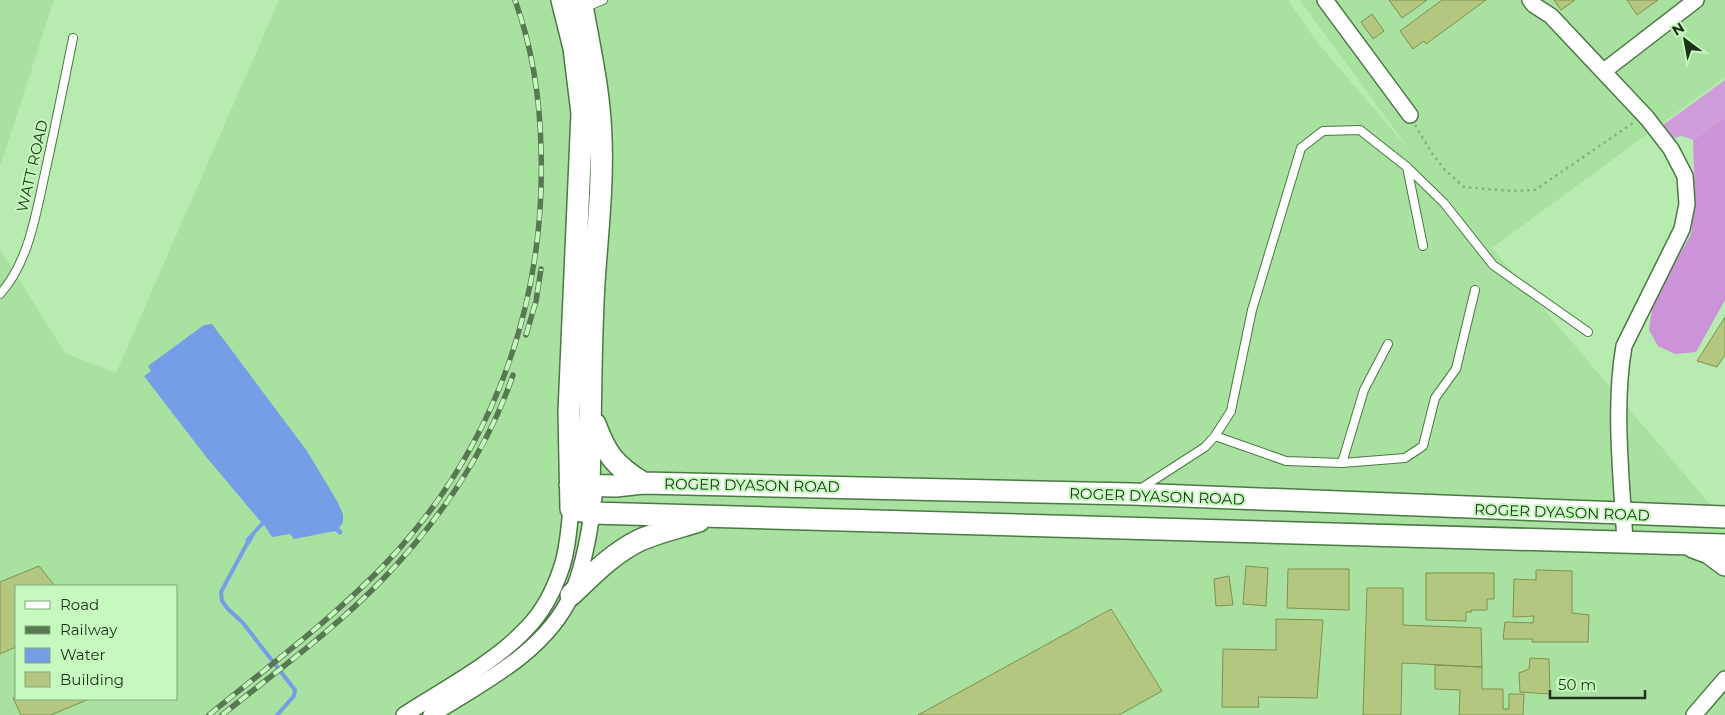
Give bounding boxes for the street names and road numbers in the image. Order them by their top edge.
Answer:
street label: WATT ROAD [12,118,52,214]
street label: ROGER DYASON ROAD [664,474,840,496]
street label: ROGER DYASON ROAD [1069,483,1245,509]
street label: ROGER DYASON ROAD [1474,499,1650,525]

